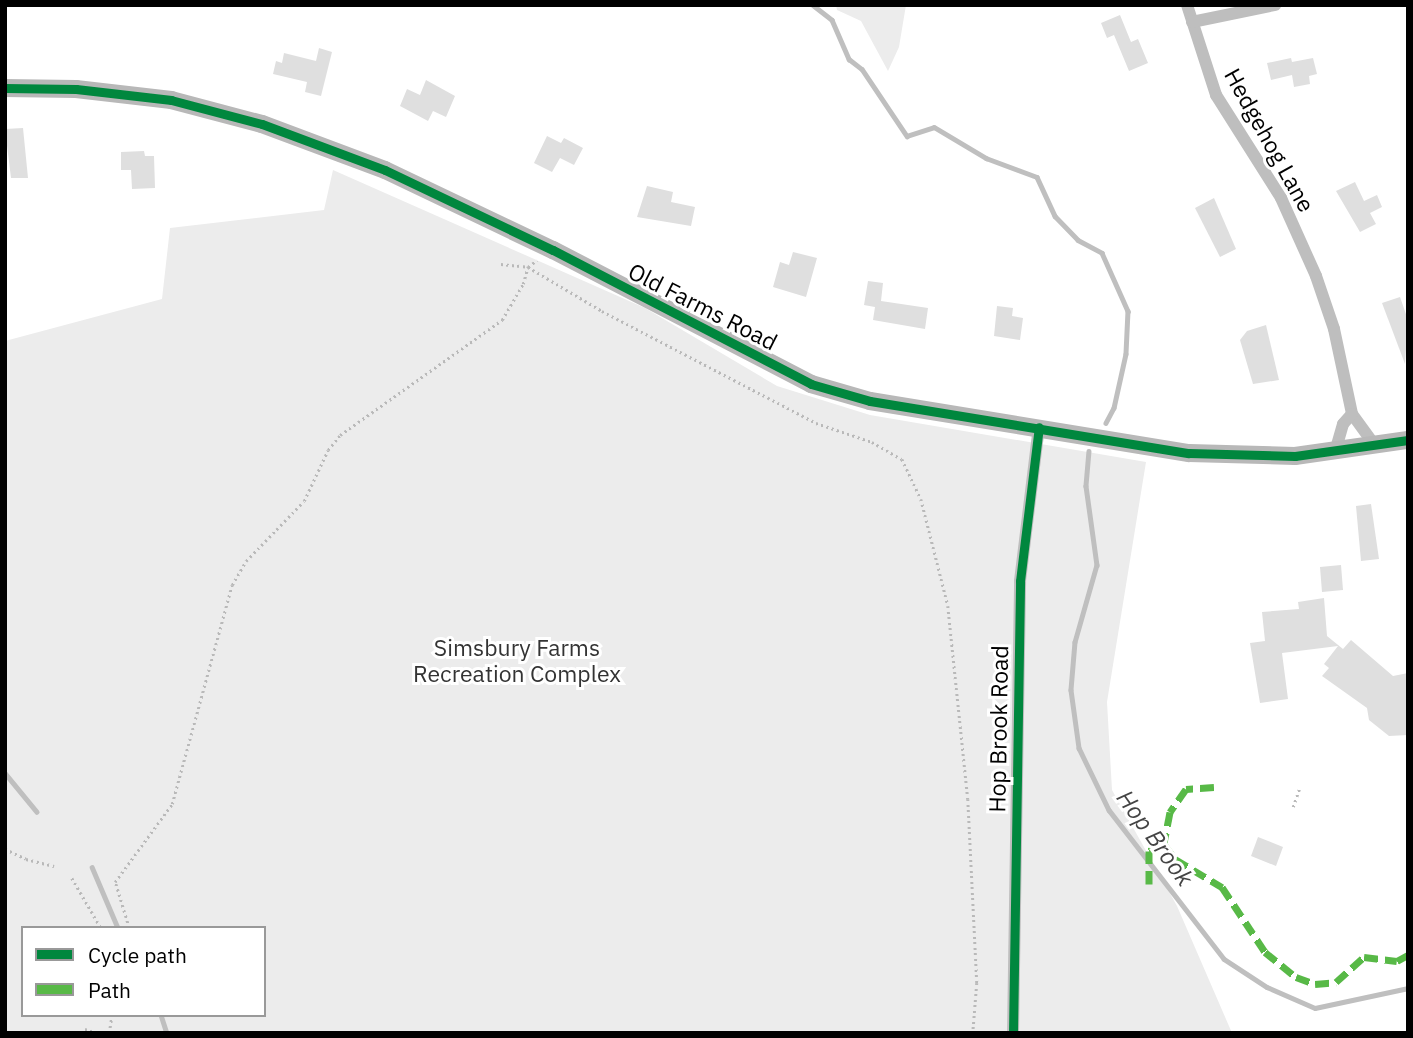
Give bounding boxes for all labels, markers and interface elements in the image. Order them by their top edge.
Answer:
street label: Hedgehog Lane [1219,63,1321,217]
street label: Old Farms Road [624,257,782,355]
park label: Simsbury Farms Recreation Complex [413,633,621,687]
street label: Hop Brook Road [983,645,1013,813]
water label: Hop Brook [1111,784,1199,892]
legend [21,926,266,1017]
text: Cycle path [88,941,187,969]
text: Path [88,976,131,1004]

